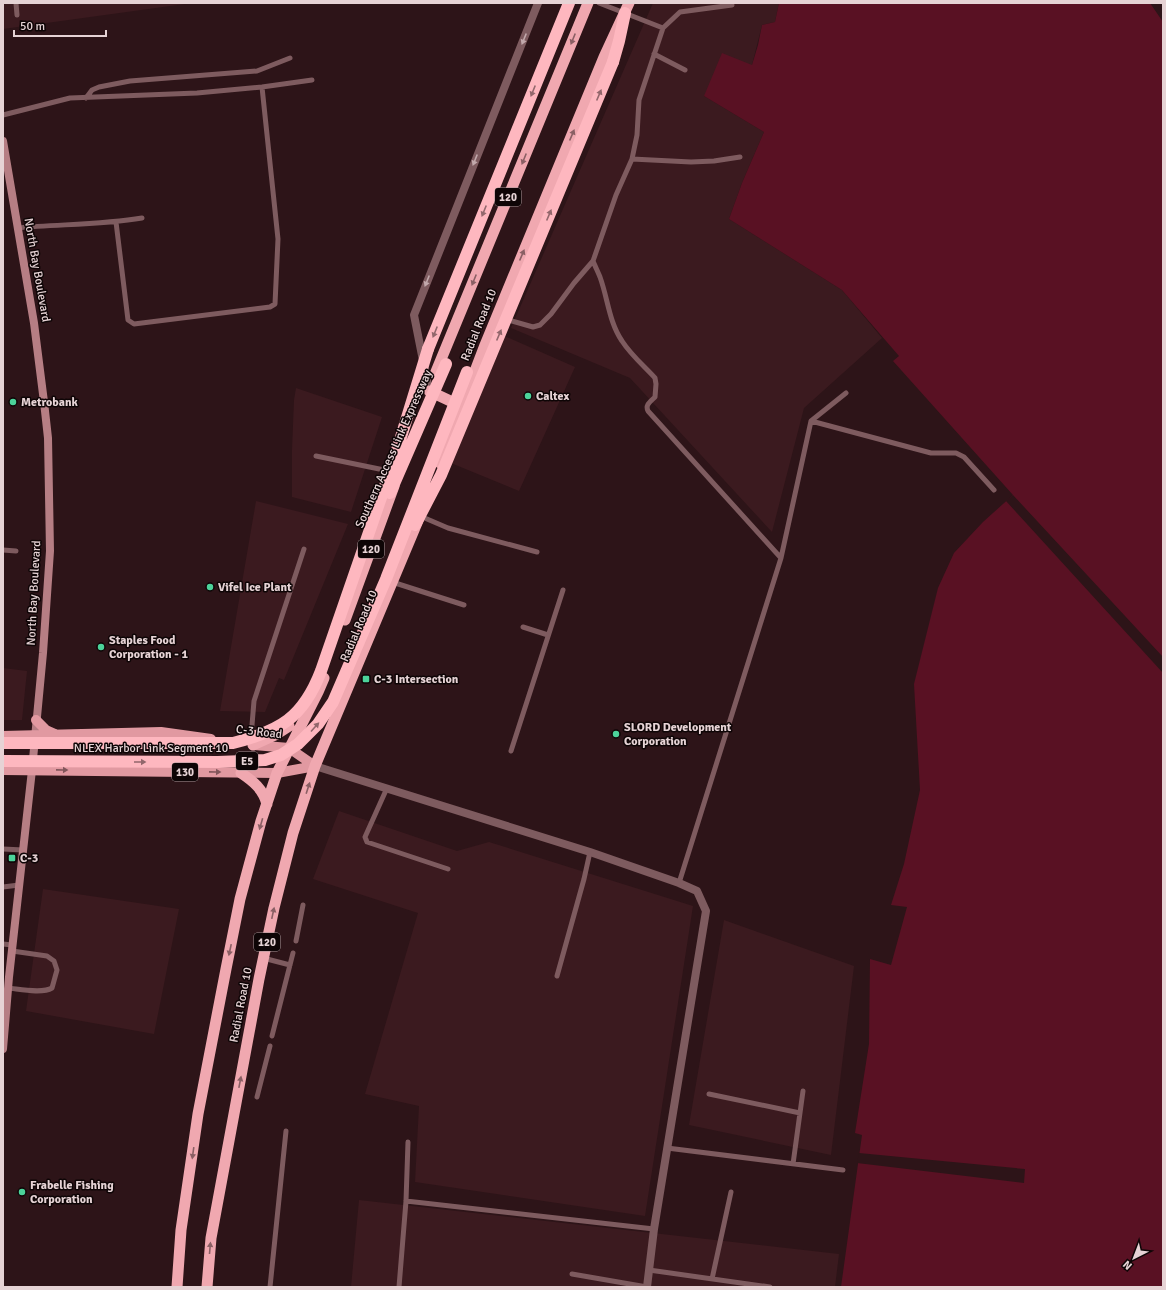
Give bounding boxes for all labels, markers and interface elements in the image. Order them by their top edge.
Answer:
scale bar [14,12,106,38]
text: 50 m [20,19,45,34]
one-way arrow [520,34,526,46]
one-way arrow [570,34,576,45]
one-way arrow [529,85,535,97]
one-way arrow [596,90,602,101]
one-way arrow [569,129,575,140]
one-way arrow [472,154,478,166]
one-way arrow [520,154,526,166]
road number: 120 [495,188,521,206]
one-way arrow [480,206,486,218]
one-way arrow [546,209,552,221]
street label: North Bay Boulevard [20,217,54,323]
one-way arrow [520,248,526,260]
one-way arrow [471,274,477,286]
one-way arrow [424,275,430,287]
street label: Radial Road 10 [458,287,500,363]
one-way arrow [431,326,437,338]
one-way arrow [496,329,502,341]
street label: Southern Access Link Expressway [352,367,436,530]
place label: Caltex [536,389,569,404]
marker: Caltex [523,391,533,401]
place label: Metrobank [21,395,78,410]
marker: Metrobank [8,397,18,407]
street label: North Bay Boulevard [24,540,44,646]
road number: 120 [358,540,384,558]
place label: Vifel Ice Plant [218,580,292,595]
marker: Vifel Ice Plant [205,582,215,592]
street label: Radial Road 10 [337,588,381,664]
place label: Staples Food Corporation - 1 [109,633,188,662]
marker: Staples Food Corporation - 1 [96,642,106,652]
place label: C-3 Intersection [374,672,459,687]
marker: C-3 Intersection [361,674,371,684]
place label: SLORD Development Corporation [624,720,732,749]
street label: C-3 Road [235,722,283,742]
one-way arrow [310,722,319,732]
marker: SLORD Development Corporation [611,729,621,739]
street label: NLEX Harbor Link Segment 10 [74,741,228,756]
road number: E5 [236,752,258,770]
one-way arrow [134,759,147,765]
road number: 130 [172,763,198,781]
one-way arrow [56,767,69,773]
one-way arrow [209,769,222,775]
one-way arrow [305,782,311,794]
one-way arrow [258,818,264,830]
place label: C-3 [20,851,38,866]
marker: C-3 [7,853,17,863]
one-way arrow [271,907,277,919]
road number: 120 [254,933,280,951]
one-way arrow [226,944,232,956]
street label: Radial Road 10 [226,966,256,1044]
one-way arrow [237,1076,243,1088]
one-way arrow [190,1147,196,1159]
place label: Frabelle Fishing Corporation [30,1178,114,1207]
marker: Frabelle Fishing Corporation [17,1187,27,1197]
north arrow [1114,1238,1154,1278]
one-way arrow [207,1242,214,1254]
text: N [1120,1258,1135,1272]

